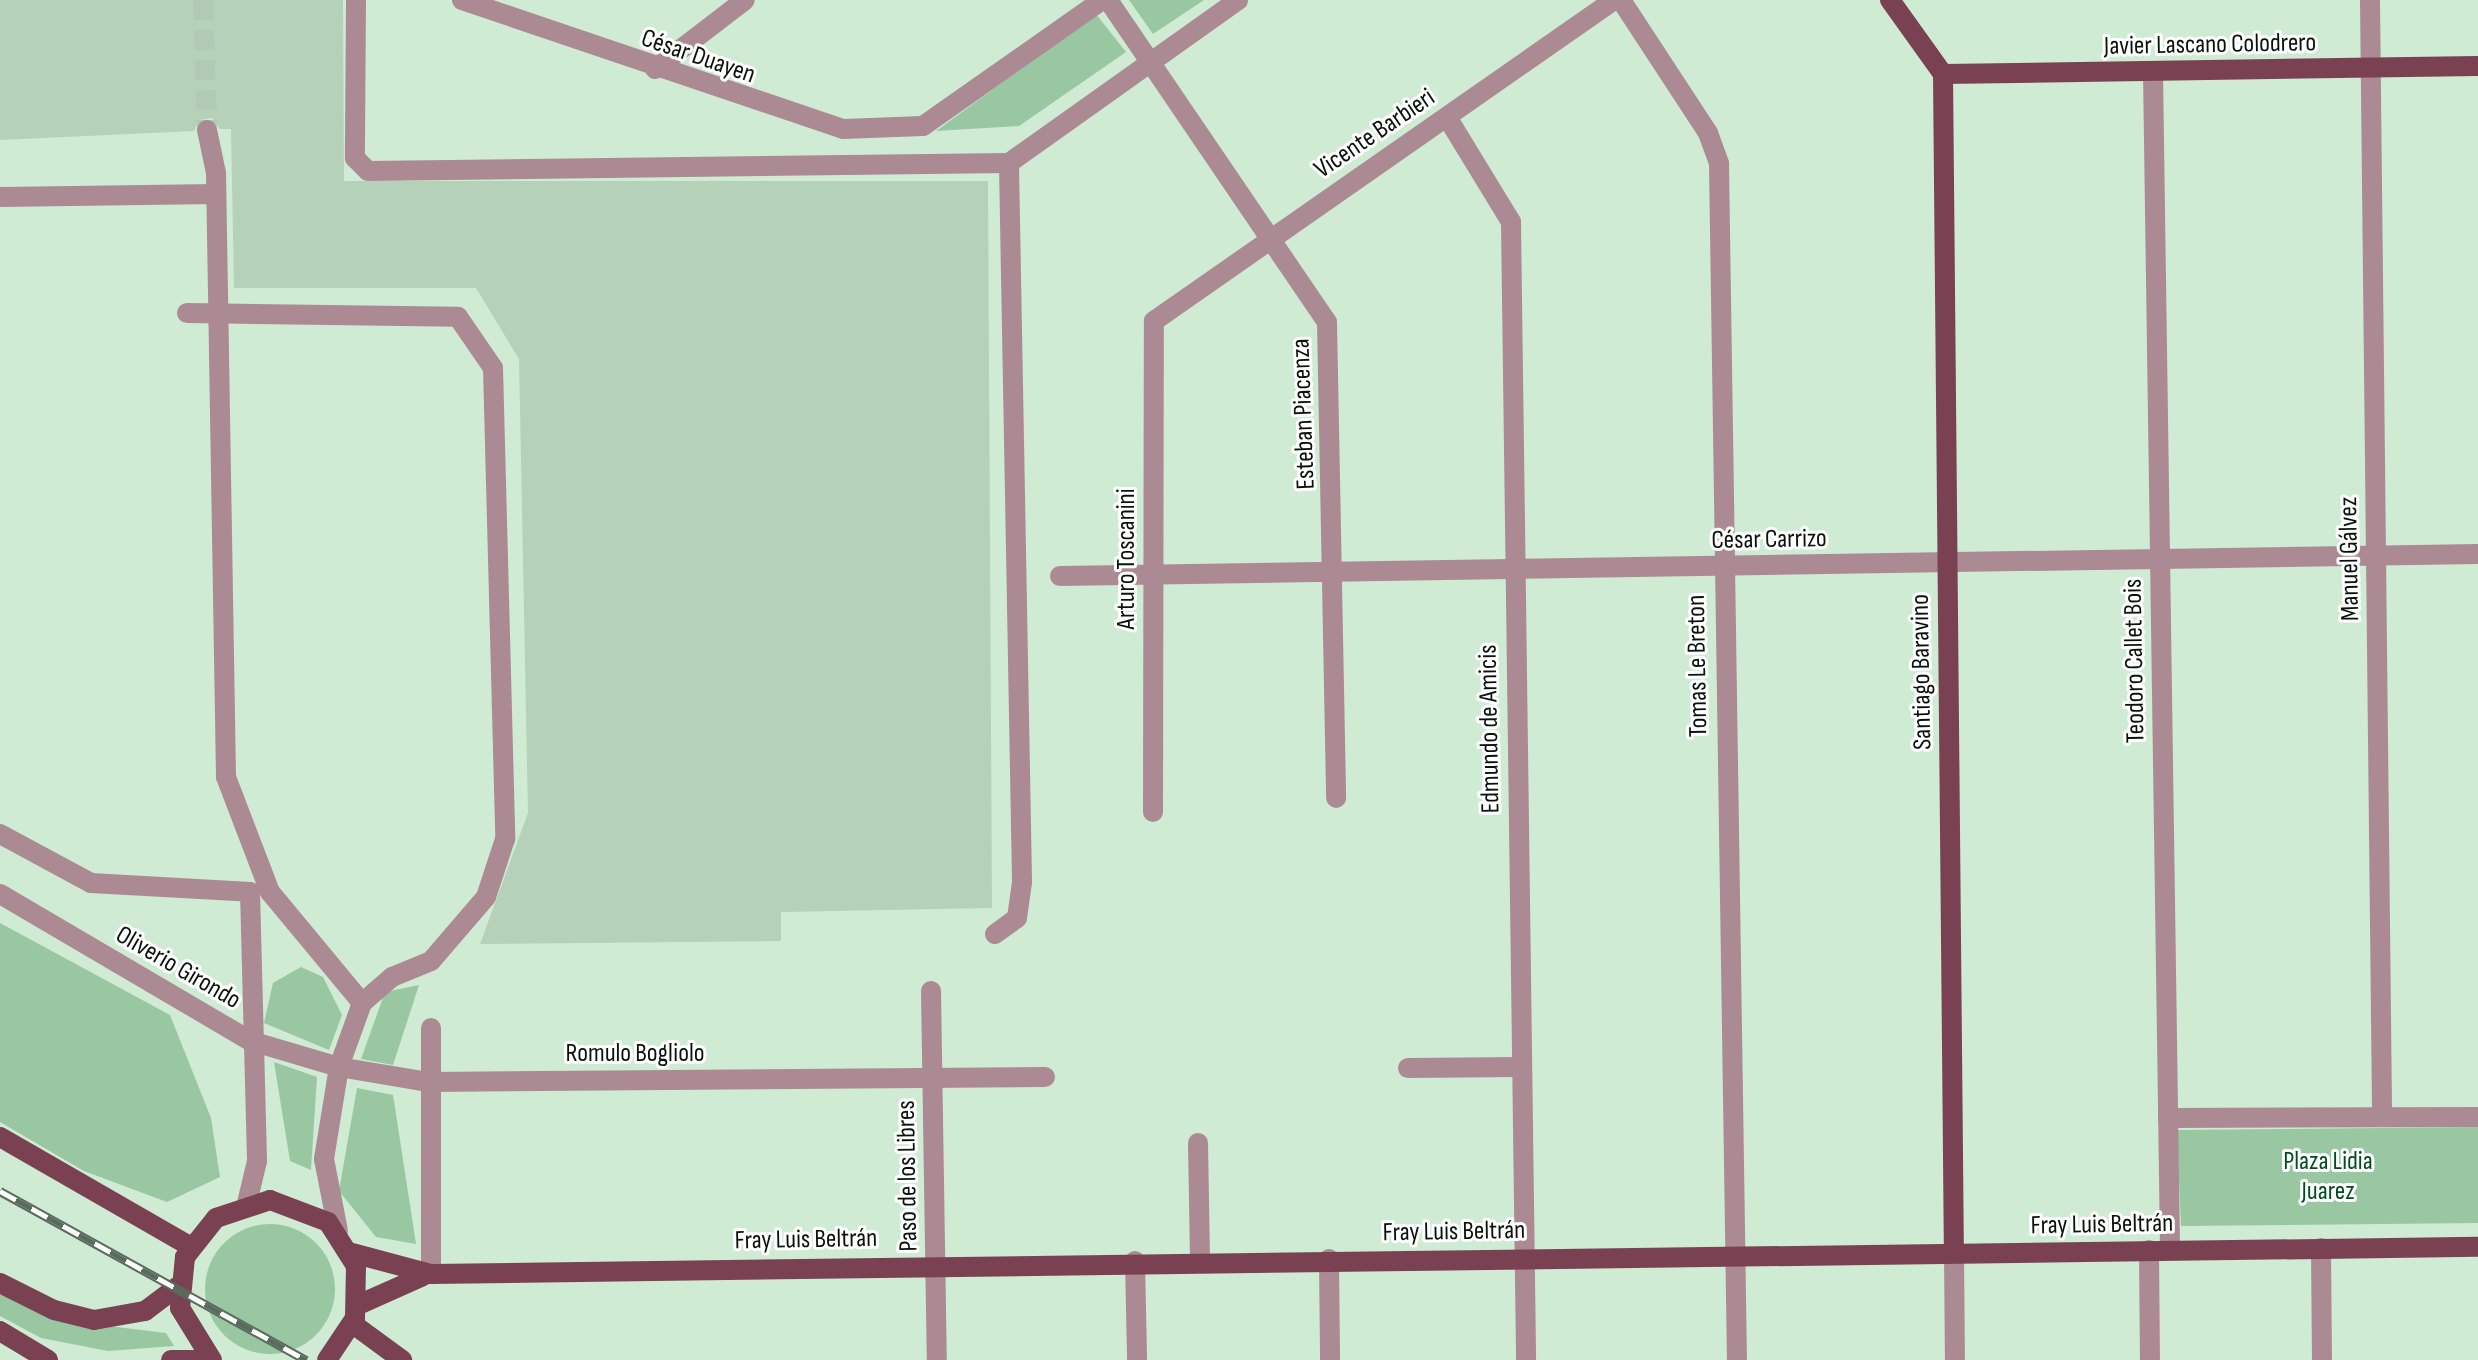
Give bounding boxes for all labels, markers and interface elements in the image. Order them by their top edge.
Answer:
street label: César Duayen [637,23,759,91]
street label: Javier Lascano Colodrero [2104,28,2316,62]
street label: Vicente Barbieri [1309,82,1441,186]
street label: Esteban Piacenza [1286,338,1322,490]
street label: Arturo Toscanini [1111,488,1143,630]
street label: Manuel Gálvez [2333,497,2367,621]
street label: César Carrizo [1711,523,1827,557]
street label: Teodoro Callet Bois [2118,578,2152,744]
street label: Santiago Baravino [1905,594,1939,750]
street label: Tomas Le Breton [1681,595,1715,737]
street label: Edmundo de Amicis [1473,644,1507,814]
street label: Oliverio Girondo [110,920,246,1016]
street label: Romulo Bogliolo [565,1038,705,1070]
street label: Paso de los Libres [891,1100,925,1252]
park label: Plaza Lidia Juarez [2283,1146,2373,1208]
street label: Fray Luis Beltrán [2030,1208,2174,1242]
street label: Fray Luis Beltrán [1382,1215,1526,1249]
street label: Fray Luis Beltrán [734,1223,878,1257]

